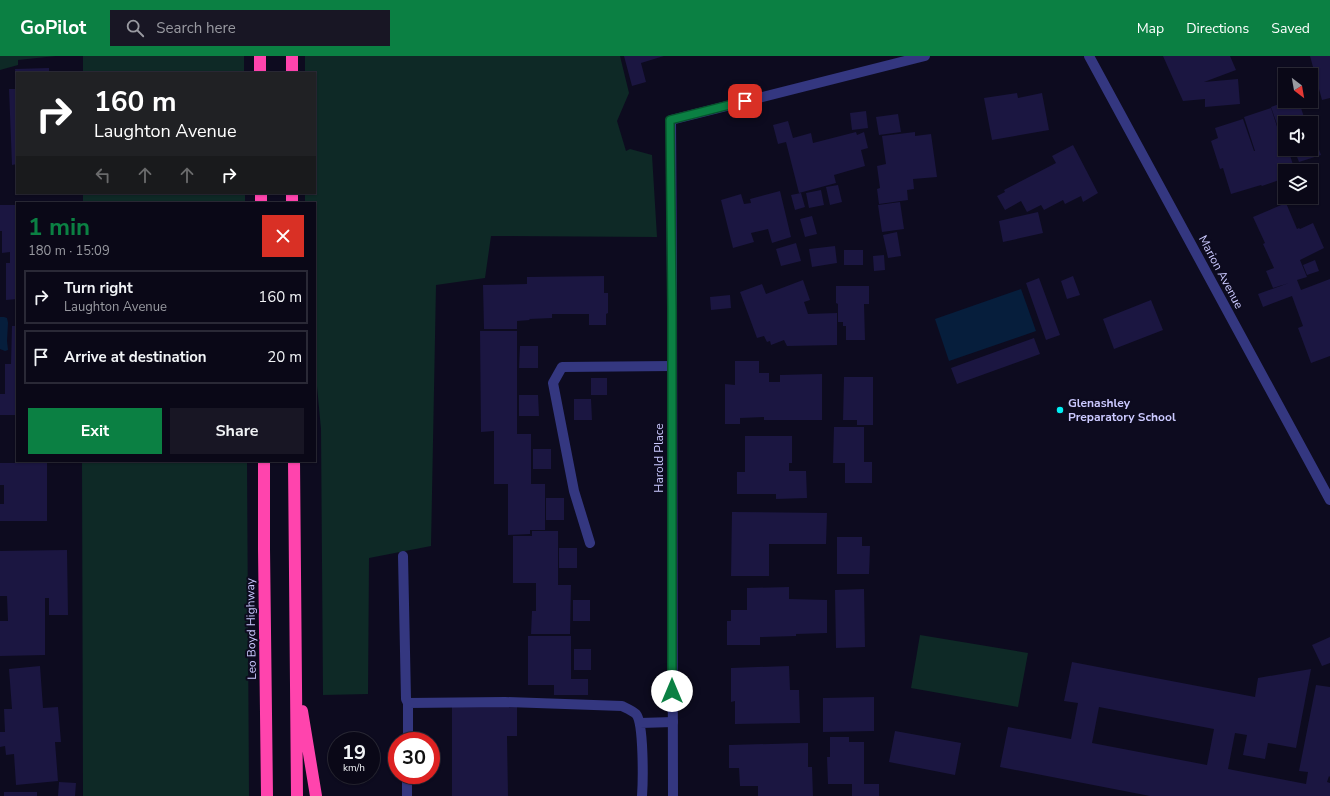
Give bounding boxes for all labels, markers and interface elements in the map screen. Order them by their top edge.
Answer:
search box [110,10,390,46]
text: GoPilot [20,15,86,41]
icon: search [124,17,146,39]
text: Search here [156,18,236,38]
text: Map [1137,19,1164,38]
text: Directions [1186,19,1249,38]
text: Saved [1271,19,1310,38]
north arrow [1278,68,1318,108]
map controls [1278,68,1318,204]
text: 160 m [94,83,177,121]
pin [728,84,762,118]
icon: right [28,88,80,140]
icon: arrive [734,90,756,112]
button: sound [1278,116,1318,156]
text: Laughton Avenue [94,119,237,143]
icon: left [92,164,114,186]
icon: ahead [134,164,156,186]
icon: ahead [176,164,198,186]
icon: right [218,164,240,186]
button: layers [1278,164,1318,204]
text: 1 min [28,211,90,243]
button: close [262,215,304,257]
street label: Marion Avenue [1195,232,1247,312]
text: 180 m · 15:09 [28,242,110,260]
text: Turn right [64,278,133,298]
icon: right [30,286,52,308]
text: 160 m [258,287,302,307]
text: Laughton Avenue [64,298,167,316]
icon: arrive [30,346,52,368]
text: Arrive at destination [64,347,207,367]
text: 20 m [267,347,302,367]
place label: Glenashley Preparatory School [1068,395,1176,425]
marker: Glenashley Preparatory School [1055,405,1065,415]
button: Exit [28,408,162,454]
button: Share [170,408,304,454]
street label: Harold Place [651,423,667,493]
street label: Leo Boyd Highway [242,577,260,680]
position arrow [651,670,693,712]
speed limit sign: 30 [388,732,440,784]
text: 19 [342,739,366,766]
text: km/h [343,761,365,775]

